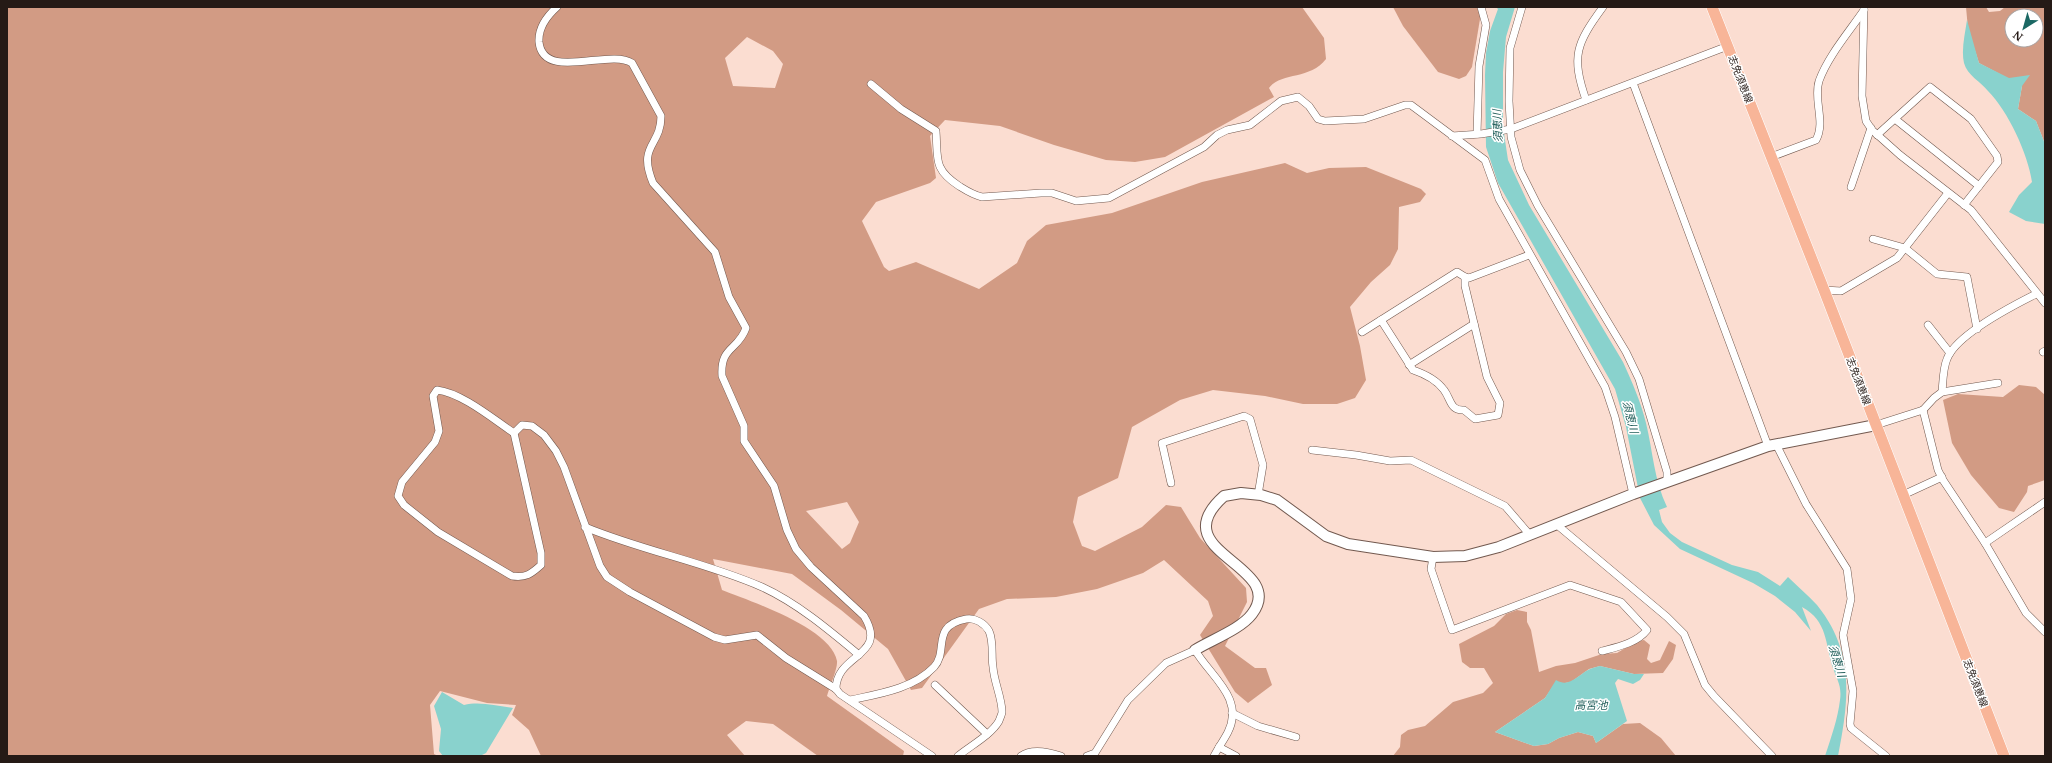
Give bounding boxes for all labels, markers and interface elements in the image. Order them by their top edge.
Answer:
north arrow [2004,8,2044,48]
text: N [2009,28,2026,45]
street label: 志免須恵線 [1726,53,1756,105]
water label: 須恵川 [1489,108,1505,143]
street label: 志免須恵線 [1844,355,1874,407]
water label: 須恵川 [1620,399,1643,436]
water label: 須恵川 [1826,643,1850,680]
street label: 志免須恵線 [1961,657,1991,709]
water label: 高宮池 [1575,697,1608,712]

